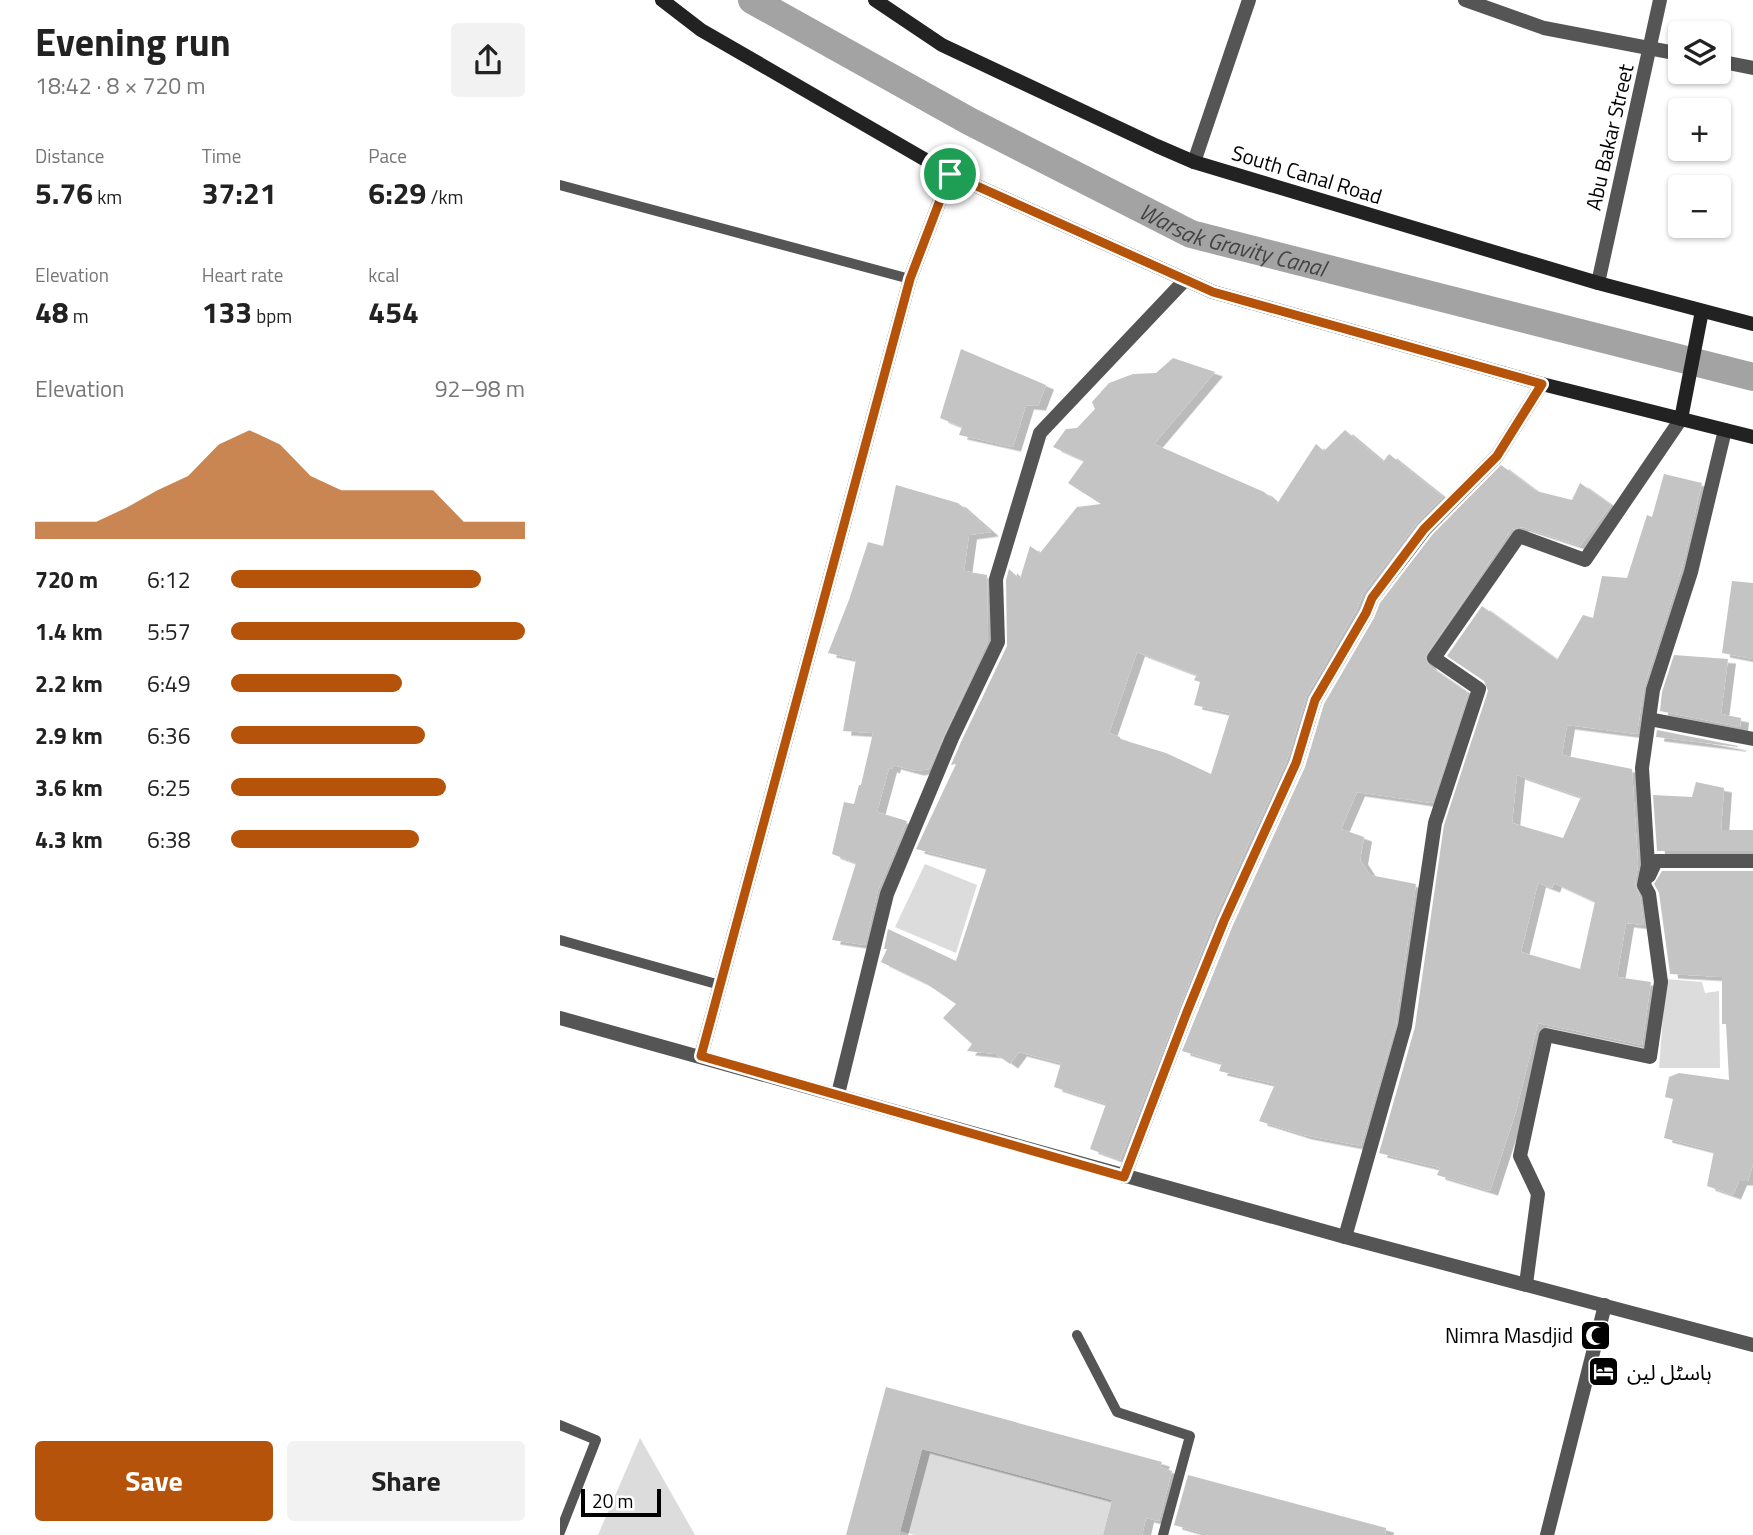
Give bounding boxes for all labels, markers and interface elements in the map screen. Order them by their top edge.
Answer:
text: Evening run [35,13,231,71]
map controls [1668,21,1731,238]
button: layers [1668,21,1731,84]
button: share [451,23,525,97]
street label: Abu Bakar Street [1577,60,1642,213]
text: 18:42 · 8 × 720 m [35,68,205,103]
button: + [1668,98,1731,161]
street label: South Canal Road [1228,136,1386,212]
text: Distance [35,141,104,170]
text: Time [202,141,241,170]
text: Pace [368,141,407,170]
pin [920,144,980,204]
icon: arrive [931,155,969,193]
text: 5.76 [35,170,93,216]
text: 37:21 [202,170,277,216]
text: 6:29 [368,170,426,216]
button: − [1668,175,1731,238]
text: km [93,182,122,211]
text: /km [426,182,463,211]
water label: Warsak Gravity Canal [1133,193,1333,286]
text: Elevation [35,260,109,289]
text: Heart rate [202,260,283,289]
text: kcal [368,260,399,289]
text: 48 [35,289,69,335]
text: 133 [202,289,252,335]
text: 454 [368,289,419,335]
text: m [69,301,89,330]
text: bpm [252,301,292,330]
text: Elevation [35,371,124,406]
text: 92–98 m [435,371,525,406]
text: 720 m [35,562,98,597]
text: 6:12 [147,562,191,597]
text: 1.4 km [35,614,103,649]
text: 5:57 [147,614,191,649]
text: 2.2 km [35,666,103,701]
text: 6:49 [147,666,191,701]
text: 2.9 km [35,718,103,753]
text: 6:36 [147,718,191,753]
text: 3.6 km [35,770,103,805]
text: 6:25 [147,770,191,805]
text: 4.3 km [35,822,103,857]
text: 6:38 [147,822,191,857]
mosque icon: Nimra Masdjid [1579,1318,1613,1352]
place label: Nimra Masdjid [1445,1319,1573,1351]
hotel icon: ہاسٹل لین [1587,1355,1621,1389]
place label: ہاسٹل لین [1627,1356,1712,1388]
button: Save [35,1441,273,1521]
button: Share [287,1441,525,1521]
scale bar [581,1486,662,1518]
text: 20 m [592,1486,633,1515]

